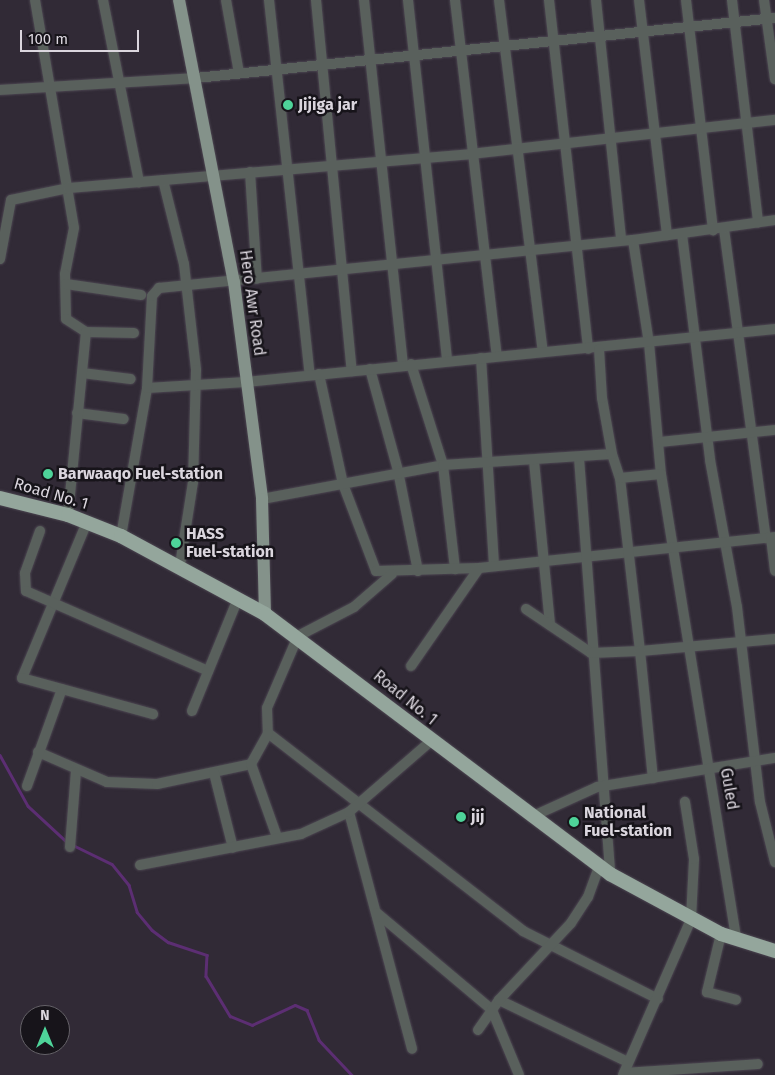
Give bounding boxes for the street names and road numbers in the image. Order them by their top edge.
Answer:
street label: Hero Awr Road [235,249,269,357]
street label: Road No. 1 [12,474,90,514]
street label: Road No. 1 [369,667,441,729]
street label: Guled [716,767,742,811]

